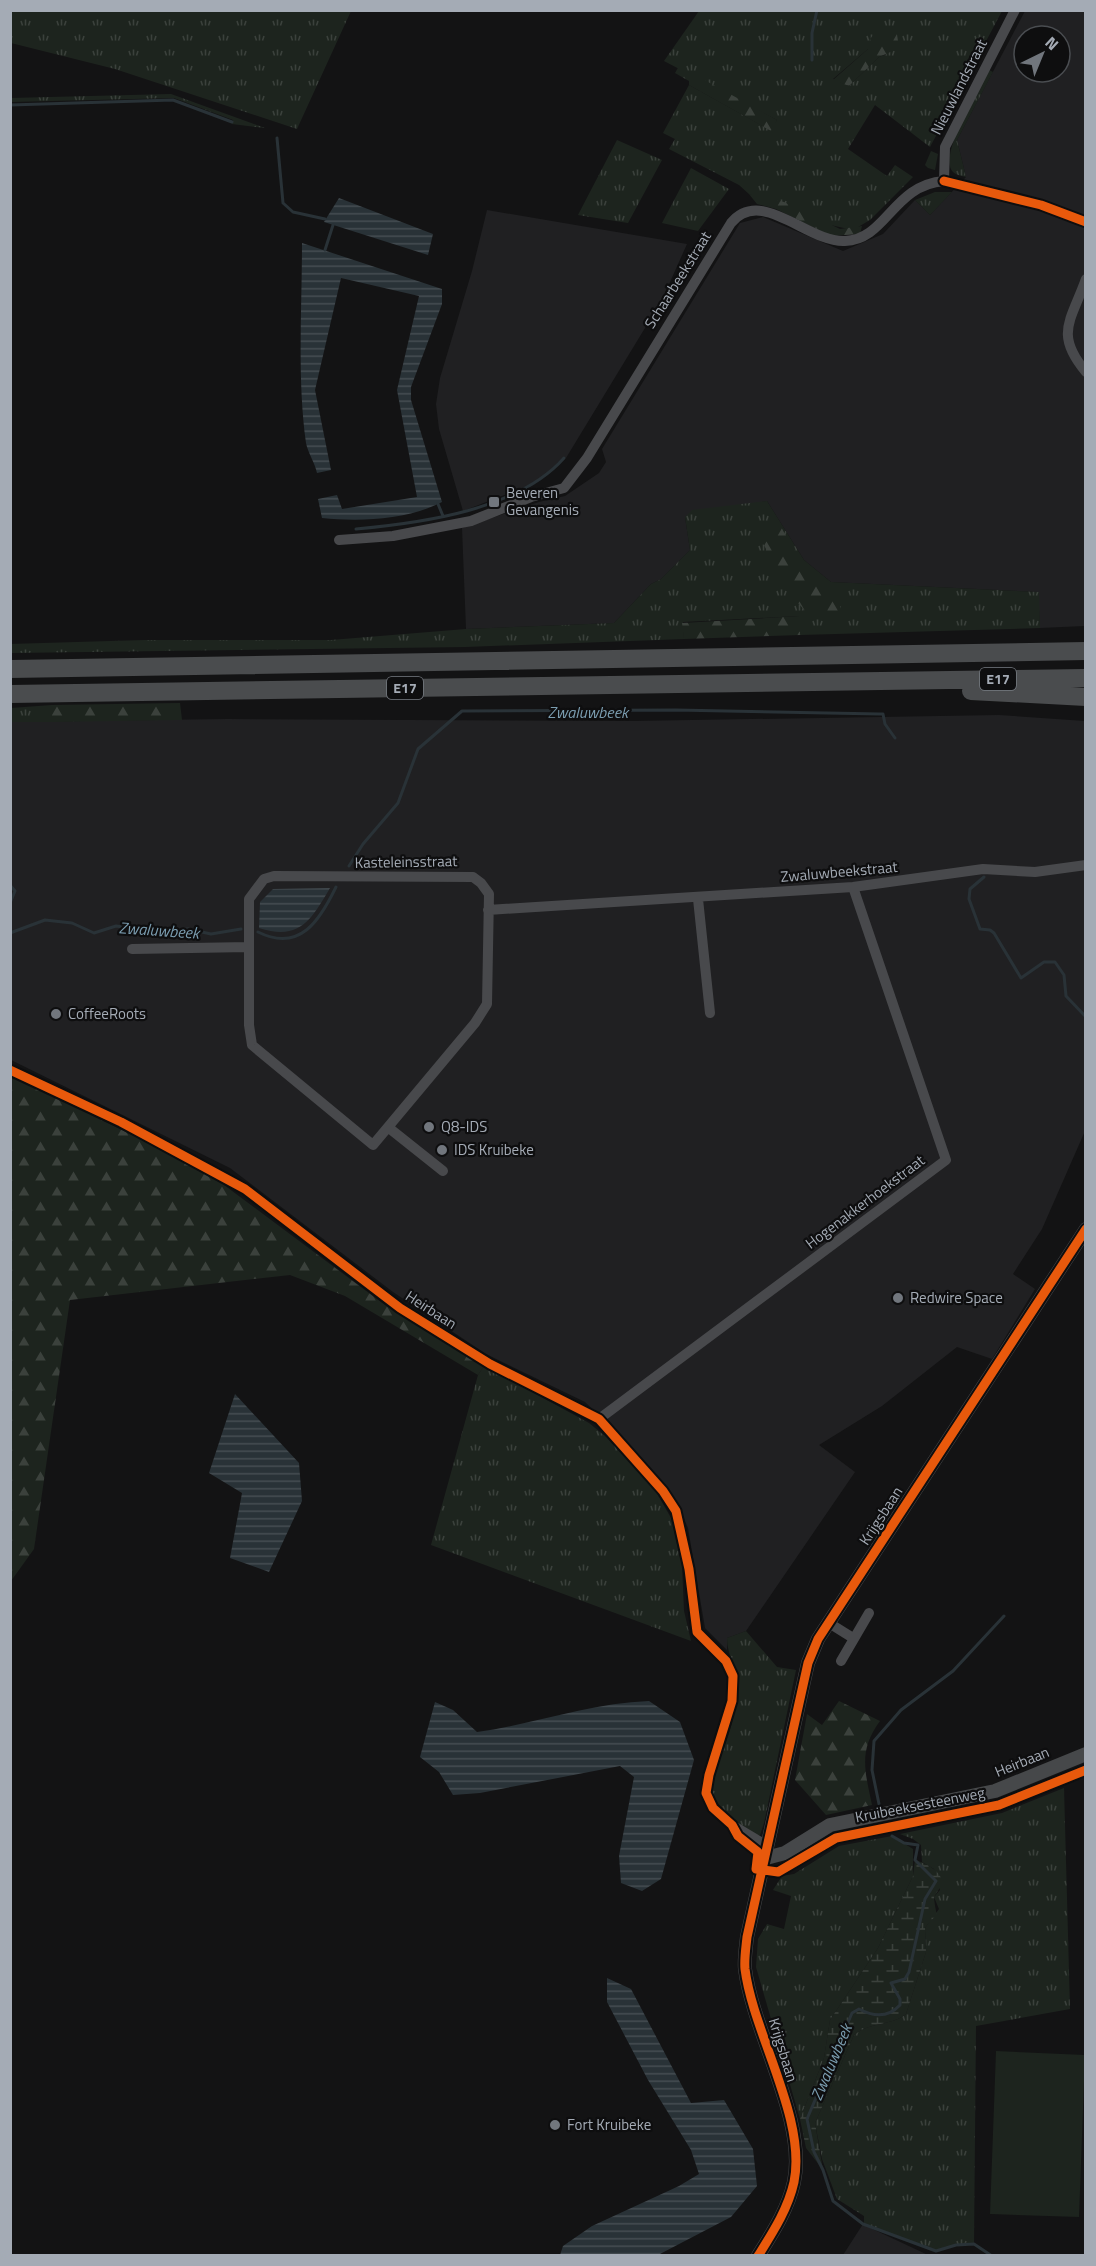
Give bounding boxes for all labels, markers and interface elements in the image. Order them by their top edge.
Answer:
north arrow [1012,24,1072,84]
text: N [1040,30,1064,56]
street label: Nieuwlandstraat [924,34,993,139]
street label: Schaarbeekstraat [638,226,717,333]
place label: Beveren Gevangenis [506,481,579,521]
marker: Beveren Gevangenis [487,495,501,509]
road number: E17 [980,668,1016,690]
road number: E17 [387,677,423,699]
water label: Zwaluwbeek [548,700,630,724]
street label: Kasteleinsstraat [354,849,458,874]
street label: Zwaluwbeekstraat [779,855,899,888]
water label: Zwaluwbeek [118,915,202,945]
place label: CoffeeRoots [68,1002,146,1025]
marker: CoffeeRoots [49,1007,63,1021]
place label: Q8-IDS [441,1115,487,1138]
marker: Q8-IDS [422,1120,436,1134]
place label: IDS Kruibeke [454,1138,534,1161]
marker: IDS Kruibeke [435,1143,449,1157]
street label: Hogenakkerhoekstraat [800,1149,930,1254]
street label: Heirbaan [401,1284,461,1335]
place label: Redwire Space [910,1286,1003,1309]
marker: Redwire Space [891,1291,905,1305]
street label: Krijgsbaan [853,1482,908,1550]
street label: Heirbaan [991,1740,1053,1783]
street label: Kruibeeksesteenweg [853,1781,987,1828]
street label: Krijgsbaan [763,2015,804,2085]
water label: Zwaluwbeek [804,2019,859,2104]
place label: Fort Kruibeke [567,2113,651,2136]
marker: Fort Kruibeke [548,2118,562,2132]

